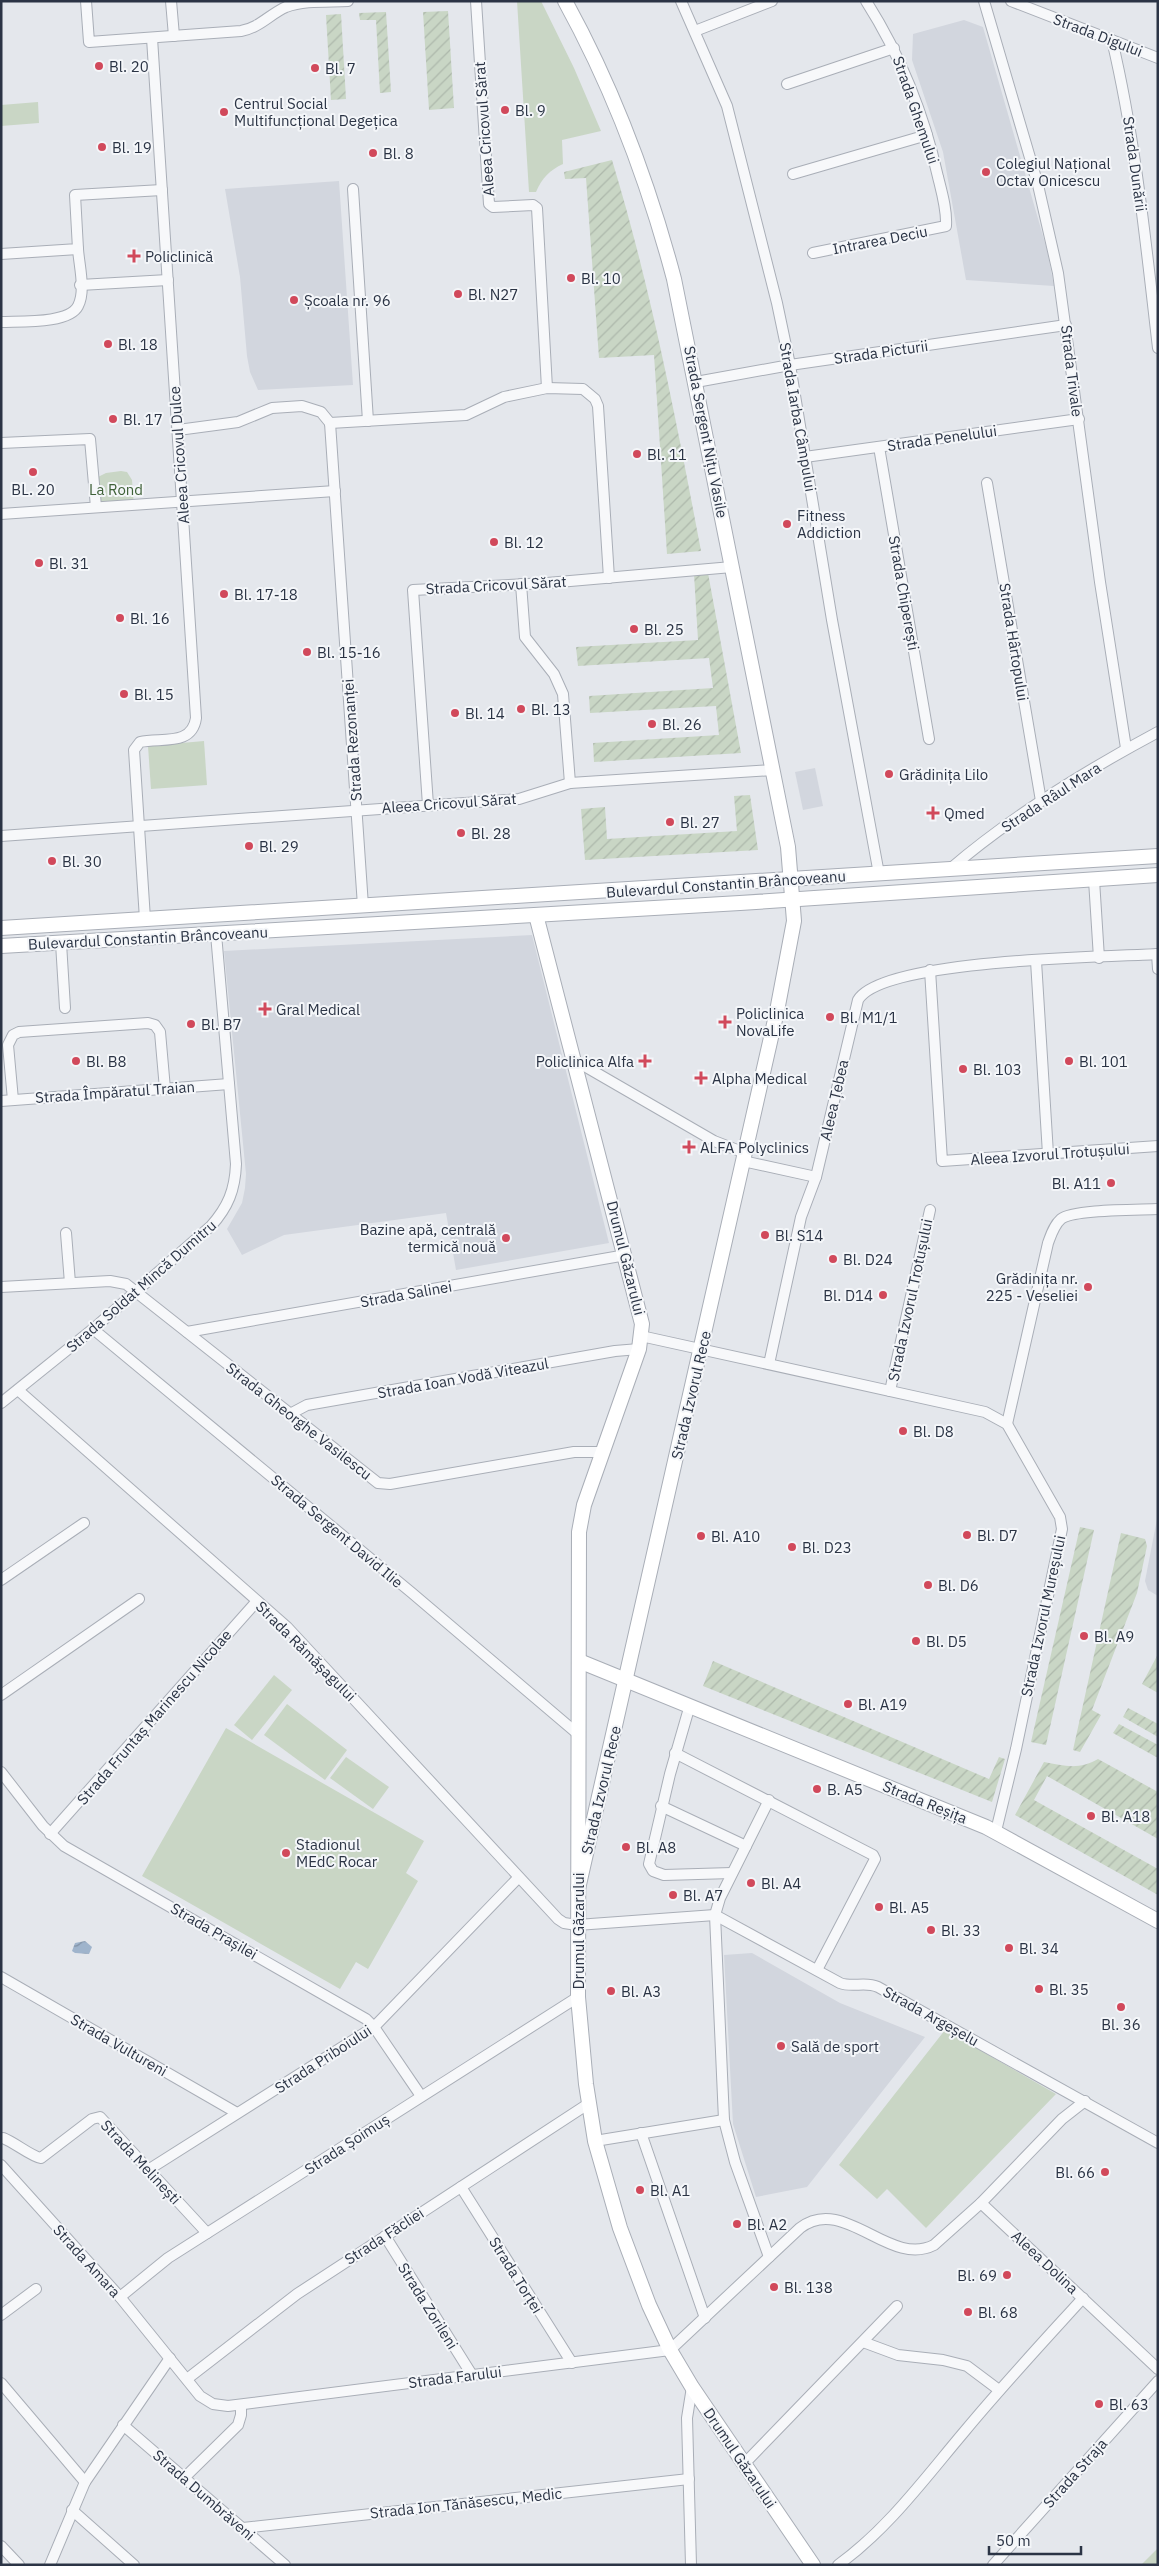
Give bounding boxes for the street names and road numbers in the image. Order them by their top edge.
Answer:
street label: Strada Digului [1051,9,1145,61]
street label: Strada Ghemului [889,54,943,166]
street label: Aleea Cricovul Sărat [470,61,498,197]
street label: Strada Dunării [1119,115,1151,213]
street label: Intrarea Deciu [831,221,929,259]
street label: Strada Trivale [1057,324,1087,418]
street label: Strada Picturii [833,336,929,368]
street label: Strada Iarba Câmpului [775,341,821,493]
street label: Strada Sergent Nițu Vasile [680,344,732,520]
street label: Aleea Cricovul Dulce [165,386,193,524]
street label: Strada Penelului [886,421,998,455]
street label: Strada Chiperești [885,534,923,652]
street label: Strada Cricovul Sărat [425,572,567,598]
street label: Strada Hârtopului [995,582,1033,702]
street label: Strada Rezonanței [338,678,366,802]
street label: Strada Râul Mara [998,758,1104,836]
street label: Aleea Cricovul Sărat [381,789,517,817]
street label: Bulevardul Constantin Brâncoveanu [605,866,847,902]
street label: Bulevardul Constantin Brâncoveanu [27,922,269,954]
street label: Aleea Țebea [815,1058,853,1142]
street label: Strada Împăratul Traian [35,1077,195,1107]
street label: Aleea Izvorul Trotușului [970,1139,1130,1169]
street label: Drumul Găzarului [603,1199,649,1317]
street label: Strada Soldat Mincă Dumitru [62,1216,220,1356]
street label: Strada Izvorul Trotușului [883,1217,937,1383]
street label: Strada Salinei [359,1277,453,1311]
street label: Strada Izvorul Rece [667,1329,715,1461]
street label: Strada Ioan Vodă Viteazul [376,1354,550,1402]
street label: Strada Gheorghe Vasilescu [222,1358,376,1484]
street label: Strada Sergent David Ilie [267,1470,407,1592]
street label: Strada Izvorul Mureșului [1017,1534,1069,1698]
street label: Strada Rămășagului [252,1597,360,1705]
street label: Strada Fruntaș Marinescu Nicolae [73,1625,235,1809]
street label: Strada Izvorul Rece [577,1724,625,1856]
street label: Strada Reșița [880,1776,970,1828]
street label: Drumul Găzarului [569,1872,588,1990]
street label: Strada Prașilei [167,1898,261,1964]
street label: Strada Argeșelu [880,1982,982,2050]
street label: Strada Vultureni [67,2010,171,2080]
street label: Strada Priboiului [271,2021,375,2097]
street label: Strada Șoimuș [301,2109,393,2179]
street label: Strada Melinești [97,2116,185,2208]
street label: Strada Făcliei [341,2203,427,2269]
street label: Strada Amara [49,2221,125,2301]
street label: Aleea Dolina [1008,2226,1082,2298]
street label: Strada Torței [485,2233,547,2317]
street label: Strada Zorileni [394,2259,462,2353]
street label: Strada Farului [407,2362,503,2392]
street label: Drumul Găzarului [699,2404,781,2512]
street label: Strada Straja [1039,2434,1111,2512]
street label: Strada Dumbrăveni [149,2445,259,2545]
street label: Strada Ion Tănăsescu, Medic [369,2483,563,2523]

